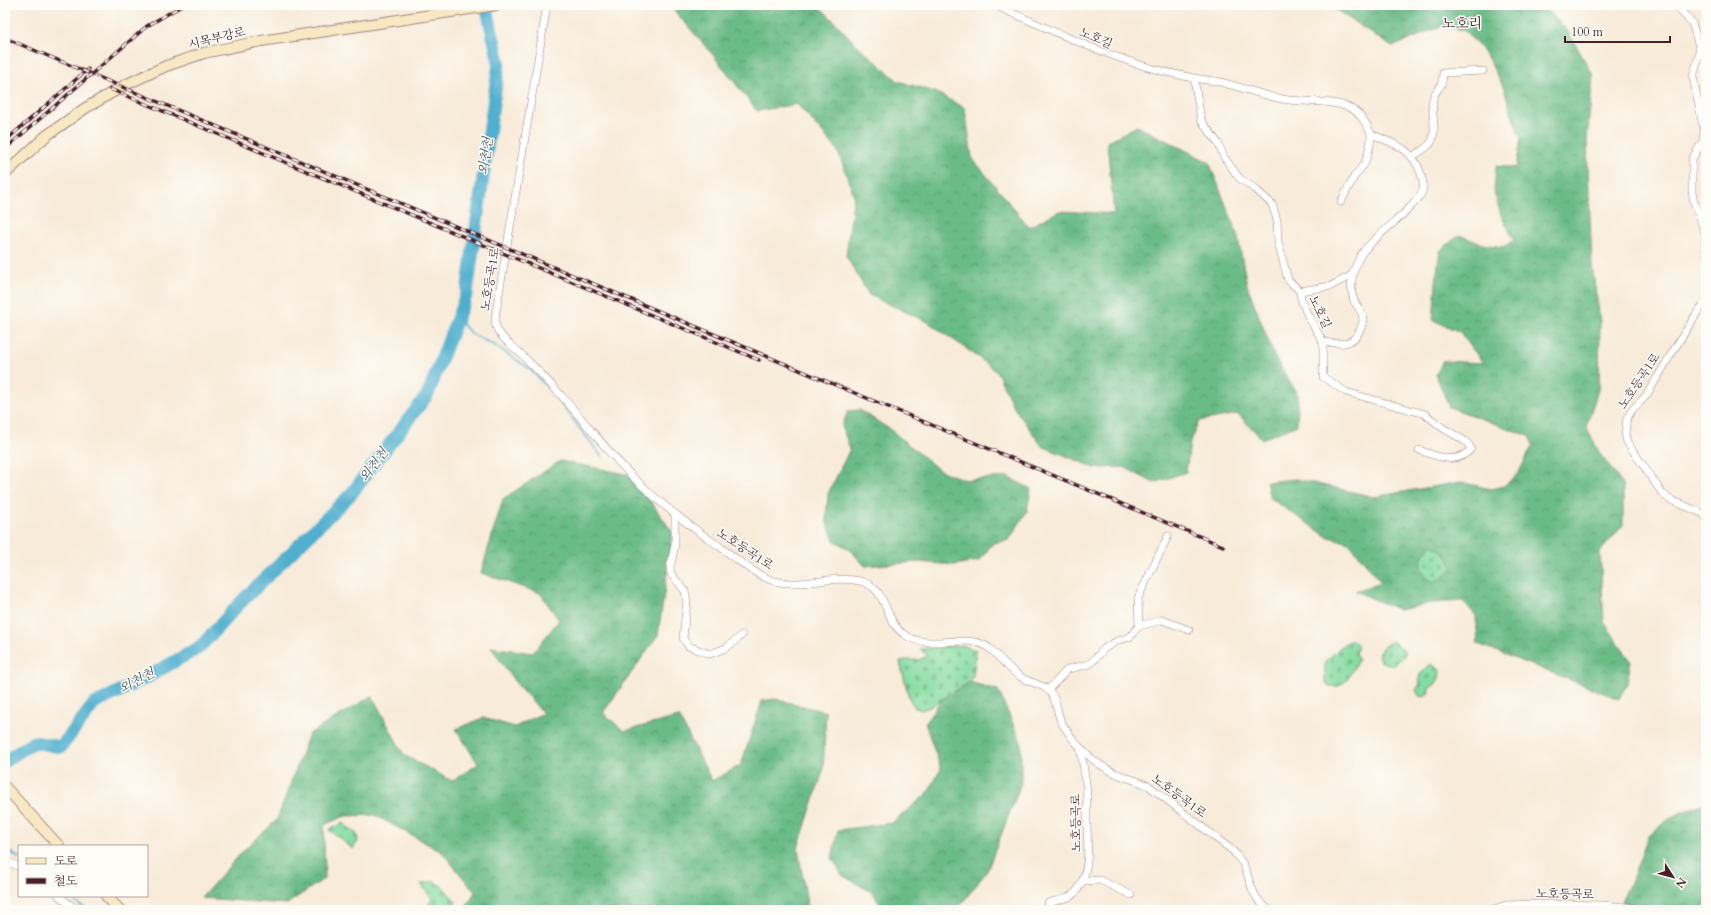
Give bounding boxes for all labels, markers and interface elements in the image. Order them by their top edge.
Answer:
district label: 노호리 [1442,14,1482,33]
scale bar [1565,18,1670,44]
street label: 시목부강로 [187,23,247,53]
street label: 노호길 [1077,24,1115,52]
text: 100 m [1571,24,1604,40]
water label: 외천천 [474,135,498,176]
street label: 노호등곡1로 [477,246,503,312]
street label: 노호길 [1305,293,1335,331]
street label: 노호등곡1로 [1614,350,1664,412]
water label: 외천천 [355,443,393,485]
street label: 노호등곡1로 [714,525,777,573]
water label: 외천천 [116,664,159,698]
street label: 노호등곡1로 [1148,771,1210,822]
street label: 노호등곡로 [1067,793,1085,852]
legend [18,845,148,897]
text: 도로 [54,853,78,869]
north arrow [1653,857,1693,897]
text: 철도 [54,873,78,889]
text: N [1672,874,1690,891]
street label: 노호등곡로 [1536,885,1595,903]

